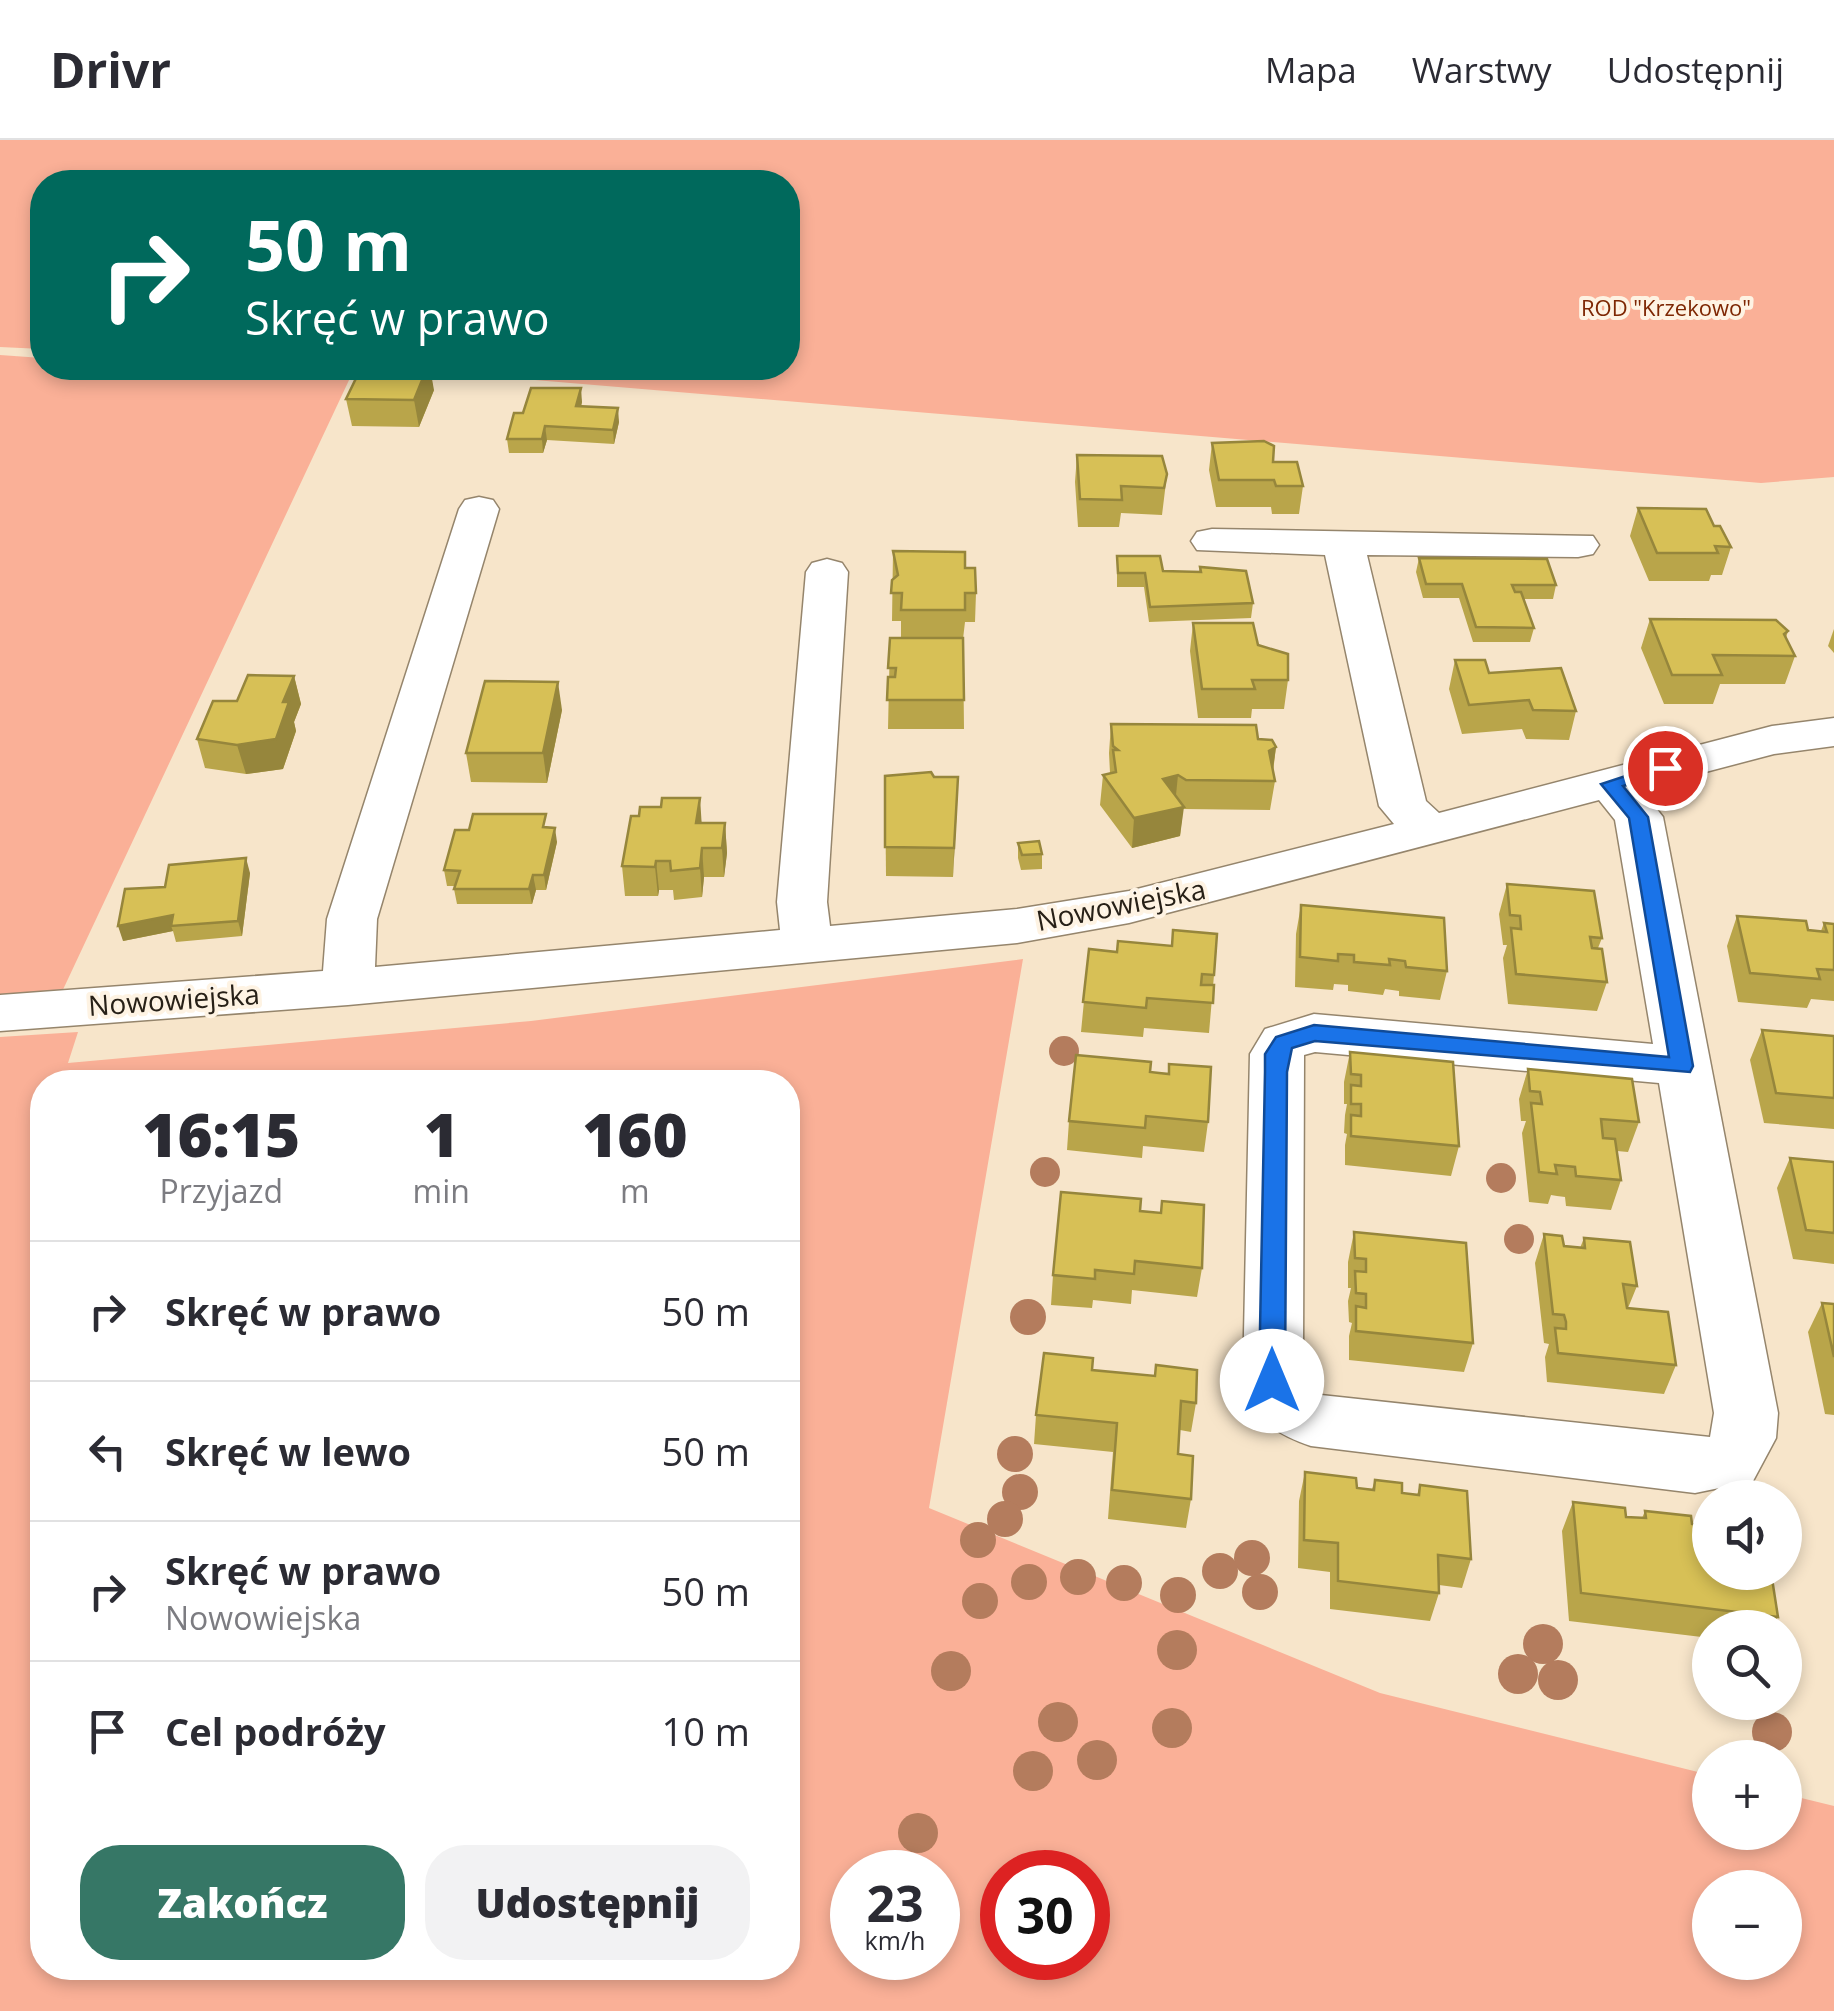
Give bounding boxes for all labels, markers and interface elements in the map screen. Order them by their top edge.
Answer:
text: Drivr [50,37,171,102]
text: Mapa [1265,46,1357,93]
text: Warstwy [1412,46,1552,93]
text: Udostępnij [1607,46,1784,93]
text: 50 m [245,196,412,292]
icon: right [80,210,210,340]
text: Skręć w prawo [245,287,550,348]
park label: ROD "Krzekowo" [1581,292,1751,322]
pin [1623,726,1708,811]
icon: arrive [1638,741,1693,796]
street label: Nowowiejska [1033,869,1209,939]
street label: Nowowiejska [87,974,261,1024]
text: 16:15 [142,1093,300,1175]
text: 1 [424,1093,459,1175]
text: 160 [582,1093,688,1175]
text: Przyjazd [159,1169,283,1212]
text: min [413,1169,470,1212]
text: m [620,1169,650,1212]
icon: right [80,1284,135,1339]
text: Skręć w prawo [165,1285,441,1337]
text: 50 m [661,1285,750,1337]
position arrow [1220,1329,1324,1433]
icon: left [80,1424,135,1479]
text: Skręć w lewo [165,1425,411,1477]
text: 50 m [661,1425,750,1477]
map controls [1692,1480,1802,1980]
button: sound [1692,1480,1802,1590]
text: Skręć w prawo [165,1544,441,1596]
icon: right [80,1564,135,1619]
text: 50 m [661,1565,750,1617]
text: Nowowiejska [165,1596,361,1639]
button: search [1692,1610,1802,1720]
icon: arrive [80,1704,135,1759]
text: Cel podróży [165,1705,386,1757]
text: 10 m [661,1705,750,1757]
button: + [1692,1740,1802,1850]
button: Zakończ [80,1845,405,1960]
button: Udostępnij [425,1845,750,1960]
speed limit sign: 30 [980,1850,1110,1980]
text: 23 [866,1869,924,1937]
button: − [1692,1870,1802,1980]
text: km/h [865,1923,925,1957]

